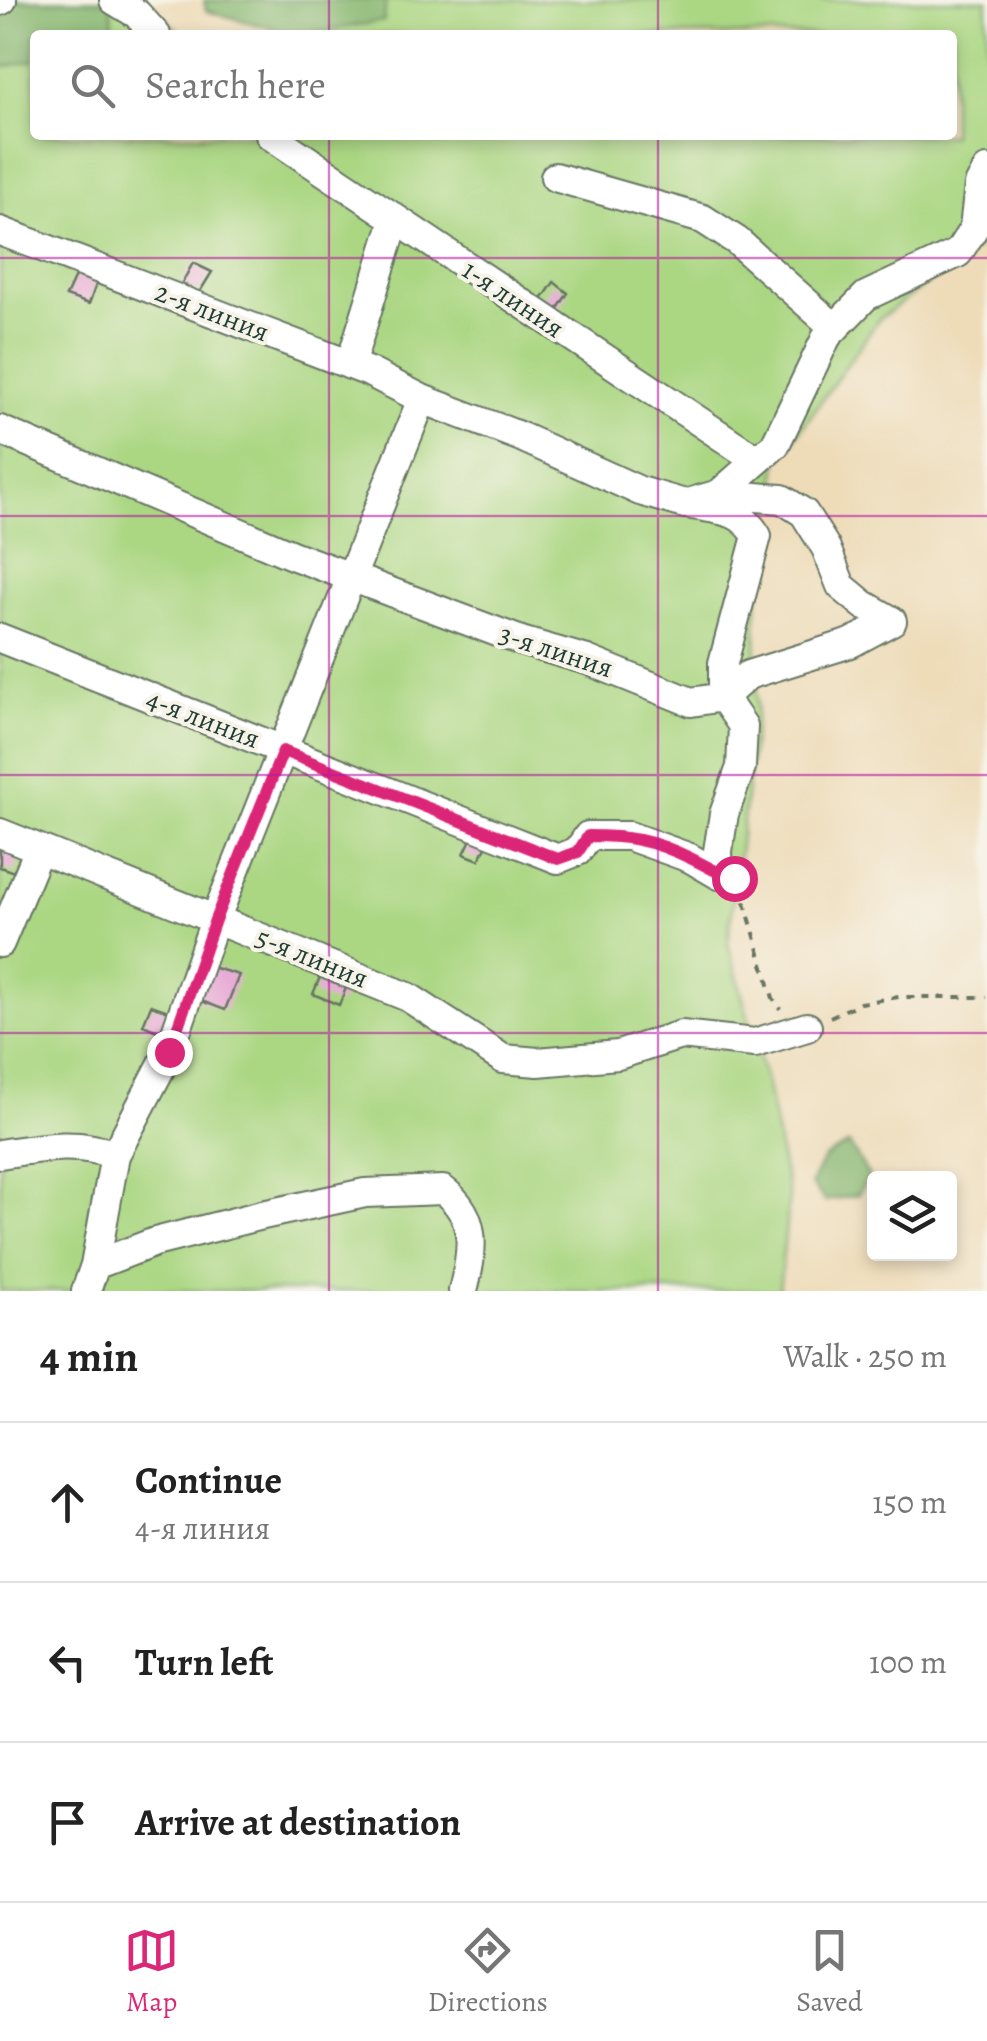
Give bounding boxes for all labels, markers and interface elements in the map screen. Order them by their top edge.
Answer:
search box [30,30,957,140]
icon: search [65,58,120,113]
text: Search here [145,59,326,111]
street label: 1-я линия [455,251,571,347]
street label: 2-я линия [150,273,274,351]
street label: 3-я линия [494,615,618,687]
street label: 4-я линия [141,680,265,758]
route start [712,856,758,902]
street label: 5-я линия [250,918,374,998]
route end [147,1030,193,1076]
map controls [867,1171,957,1261]
button: layers [867,1171,957,1261]
text: 4 min [40,1328,138,1385]
text: Walk · 250 m [783,1334,947,1378]
text: Continue [135,1454,282,1506]
icon: ahead [40,1475,95,1530]
text: 150 m [872,1480,947,1524]
text: 4-я линия [135,1506,270,1550]
icon: left [40,1635,95,1690]
text: Turn left [135,1636,274,1688]
text: 100 m [869,1640,947,1684]
icon: arrive [40,1795,95,1850]
text: Arrive at destination [135,1796,461,1848]
tab: Map [124,1923,179,2021]
tab: Directions [428,1923,548,2021]
tab: Saved [796,1923,863,2021]

